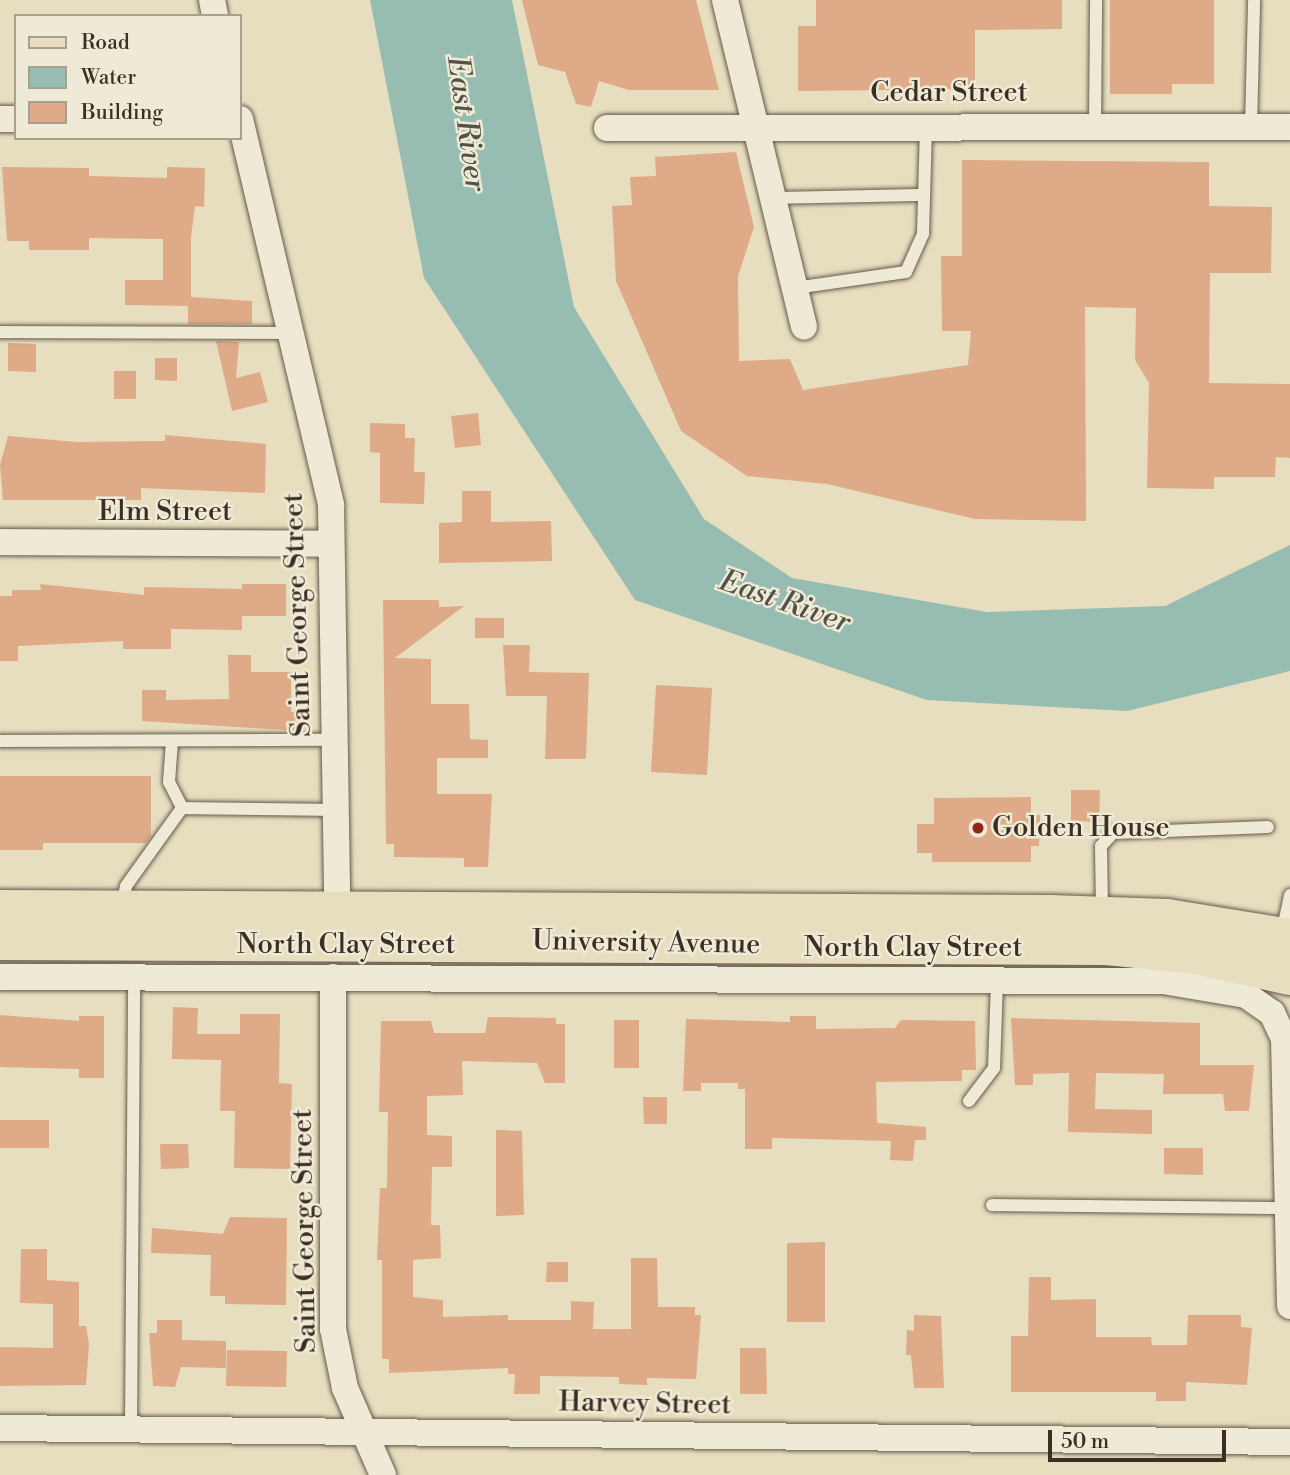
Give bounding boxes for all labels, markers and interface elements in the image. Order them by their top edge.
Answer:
legend [14,14,242,140]
text: Road [81,30,130,56]
water label: East River [439,54,493,194]
text: Water [81,65,136,91]
street label: Cedar Street [870,76,1028,110]
text: Building [81,100,163,126]
street label: Saint George Street [277,492,319,738]
street label: Elm Street [98,495,232,529]
water label: East River [715,563,855,641]
place label: Golden House [992,811,1170,845]
marker: Golden House [970,820,986,836]
street label: University Avenue [532,924,760,962]
street label: North Clay Street [237,928,455,962]
street label: North Clay Street [804,931,1022,965]
street label: Saint George Street [286,1109,324,1353]
street label: Harvey Street [558,1386,732,1422]
scale bar [1052,1416,1230,1460]
text: 50 m [1061,1429,1109,1455]

